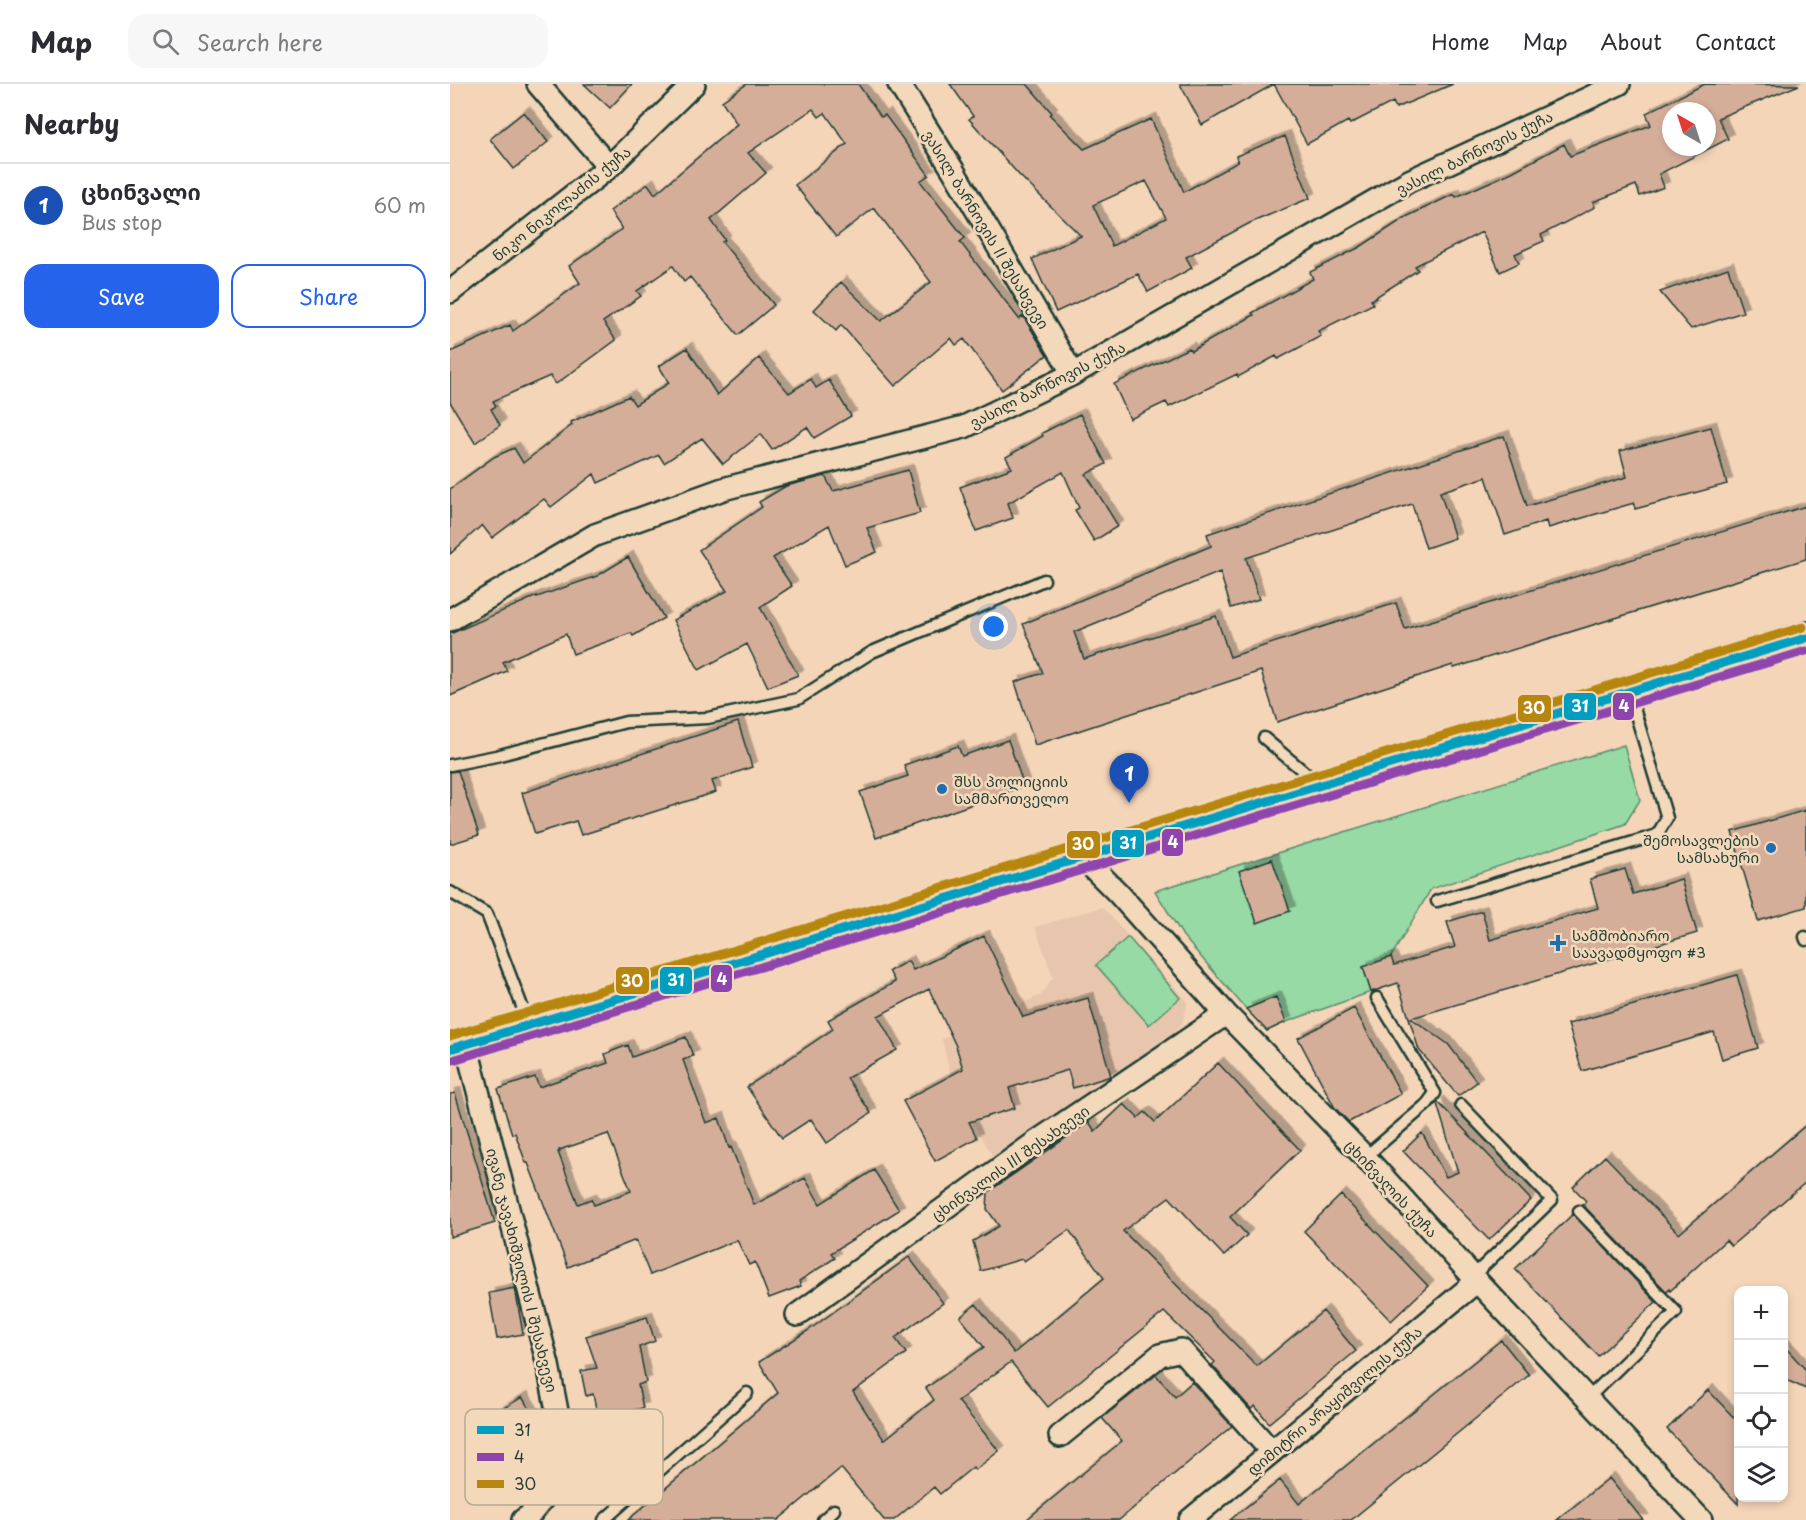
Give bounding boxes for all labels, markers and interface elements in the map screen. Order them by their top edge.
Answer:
search box [128,14,548,68]
text: Map [30,20,92,63]
icon: search [149,25,182,58]
text: Search here [197,25,323,58]
text: Home [1431,25,1490,57]
text: Map [1523,25,1568,57]
text: About [1601,25,1662,57]
text: Contact [1695,25,1776,57]
north arrow [1662,102,1716,156]
text: Nearby [24,104,119,143]
street label: ვასილ ბარნოვის ქუჩა [1392,104,1556,200]
street label: ვასილ ბარნოვის II შესახვევი [918,125,1056,333]
street label: ნიკო ნიკოლაძის ქუჩა [487,140,635,266]
text: ცხინვალი [81,174,201,207]
text: 1 [39,190,48,220]
text: 60 m [374,190,426,220]
text: Bus stop [81,207,162,237]
button: Save [24,264,219,328]
button: Share [231,264,426,328]
street label: ვასილ ბარნოვის ქუჩა [965,335,1129,433]
your location [979,612,1008,641]
line badge: 31 [1563,692,1597,721]
line badge: 4 [1612,692,1635,721]
text: 31 [1571,693,1589,717]
text: 4 [1619,693,1630,717]
line badge: 30 [1517,694,1552,723]
text: 30 [1523,695,1545,719]
pin: 1 [1110,754,1148,803]
place label: შსს პოლიციის სამმართველო [954,769,1069,809]
marker: შსს პოლიციის სამმართველო [935,782,949,796]
line badge: 4 [1161,828,1184,857]
place label: შემოსავლების სამსახური [1643,828,1759,868]
line badge: 31 [1111,829,1145,858]
text: 4 [1168,829,1179,853]
line badge: 30 [1066,830,1101,859]
text: 31 [1119,830,1137,854]
text: 30 [1072,831,1094,855]
marker: შემოსავლების სამსახური [1764,841,1778,855]
place label: სამშობიარო საავადმყოფო #3 [1572,923,1706,963]
marker: სამშობიარო საავადმყოფო #3 [1549,934,1567,952]
line badge: 4 [710,964,733,993]
line badge: 30 [615,966,650,995]
line badge: 31 [659,966,693,995]
text: 4 [717,966,728,990]
text: 31 [667,967,685,991]
text: 30 [621,968,643,992]
street label: ცხინვალის III შესახვევი [926,1099,1094,1225]
street label: ცხინვალის ქუჩა [1340,1134,1444,1242]
street label: ივანე ჯავახიშვილის I შესახვევი [481,1145,565,1395]
map controls [1734,1286,1788,1502]
button: + [1734,1286,1788,1340]
street label: დიმიტრი არაყიშვილის ქუჩა [1241,1320,1427,1480]
button: − [1734,1340,1788,1394]
button: locate [1734,1394,1788,1448]
legend [465,1409,663,1505]
text: 31 [514,1417,531,1441]
text: 4 [514,1444,525,1468]
button: layers [1734,1448,1788,1502]
text: 30 [514,1471,536,1495]

